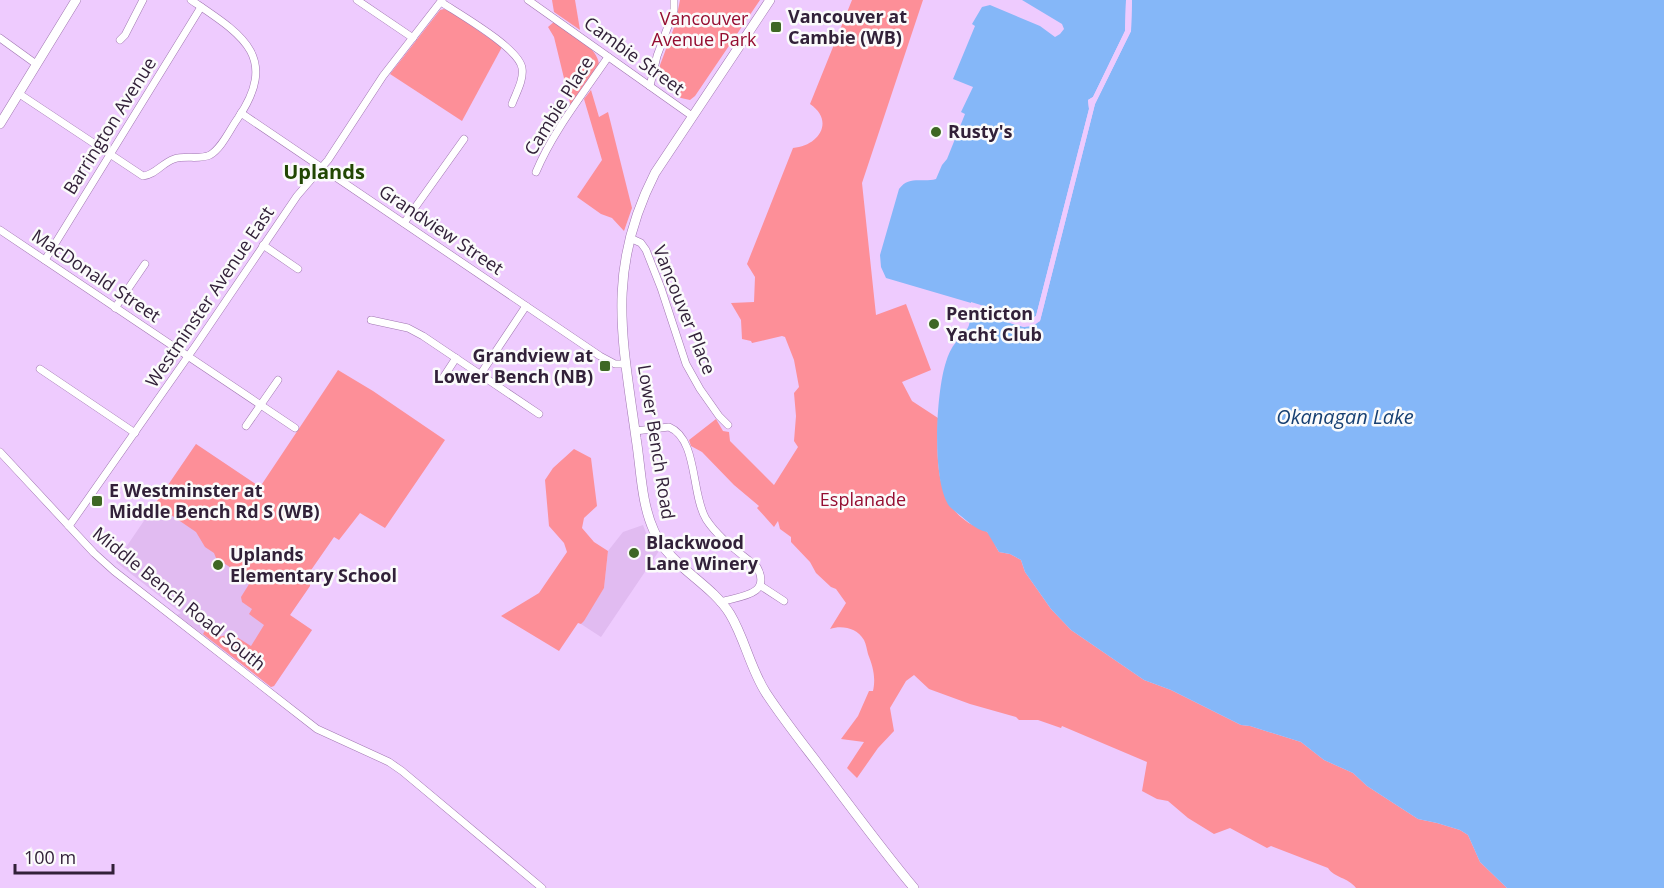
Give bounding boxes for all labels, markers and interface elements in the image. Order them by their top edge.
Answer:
place label: Vancouver at Cambie (WB) [788,4,907,49]
park label: Vancouver Avenue Park [652,6,757,51]
street label: Cambie Street [580,11,690,100]
marker: Vancouver at Cambie (WB) [769,20,783,34]
street label: Cambie Place [518,51,598,160]
street label: Barrington Avenue [57,52,161,199]
place label: Rusty's [948,119,1013,143]
marker: Rusty's [929,125,943,139]
district label: Uplands [283,158,365,185]
street label: Grandview Street [375,179,508,280]
street label: Westminster Avenue East [140,201,279,392]
street label: MacDonald Street [28,223,166,327]
street label: Vancouver Place [648,241,722,378]
place label: Penticton Yacht Club [946,301,1042,346]
marker: Penticton Yacht Club [927,317,941,331]
place label: Grandview at Lower Bench (NB) [434,343,593,388]
marker: Grandview at Lower Bench (NB) [598,359,612,373]
street label: Lower Bench Road [633,363,681,521]
water label: Okanagan Lake [1276,403,1414,430]
place label: E Westminster at Middle Bench Rd S (WB) [109,478,320,523]
park label: Esplanade [820,487,906,511]
marker: E Westminster at Middle Bench Rd S (WB) [90,494,104,508]
street label: Middle Bench Road South [88,521,271,676]
place label: Blackwood Lane Winery [646,530,759,575]
place label: Uplands Elementary School [230,542,397,587]
marker: Blackwood Lane Winery [627,546,641,560]
marker: Uplands Elementary School [211,558,225,572]
scale bar [15,837,112,875]
text: 100 m [24,845,76,869]

